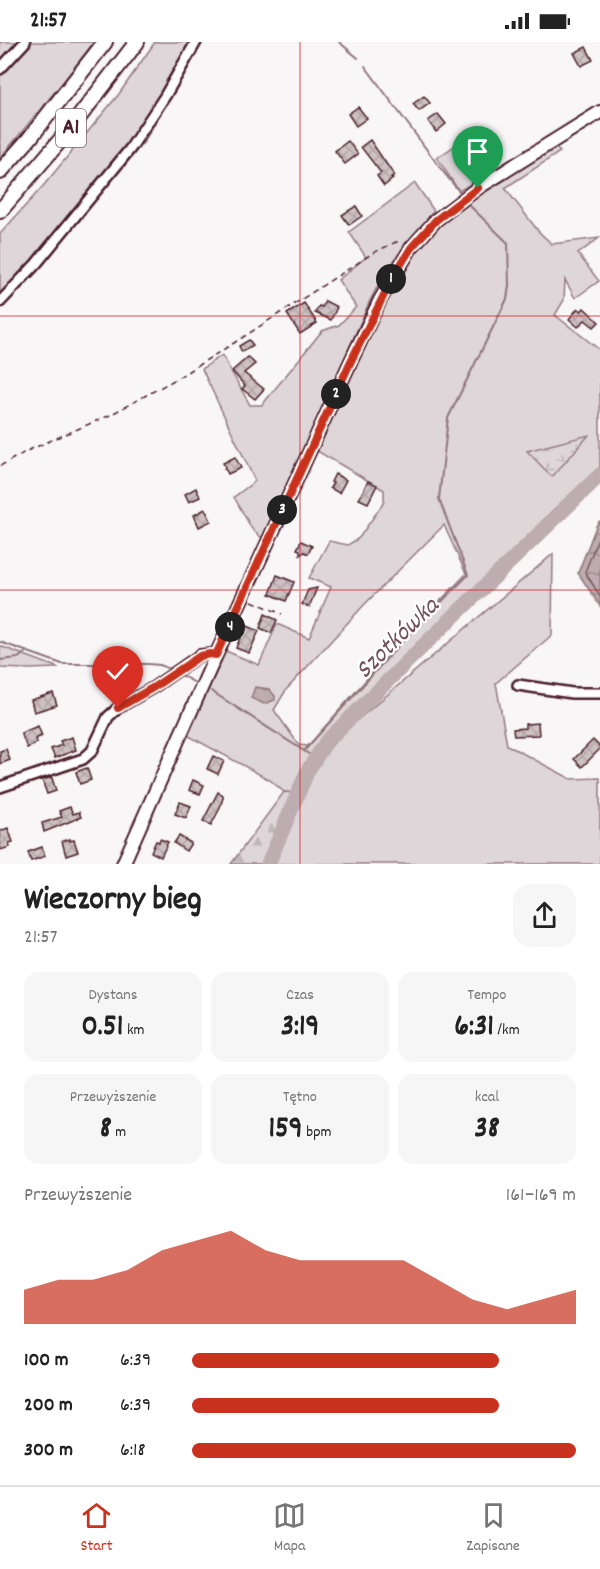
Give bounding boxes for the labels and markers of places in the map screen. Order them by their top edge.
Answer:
pin [452,126,503,188]
pin: 1 [376,264,406,294]
pin: 2 [321,379,351,409]
pin: 3 [267,495,297,525]
pin: 4 [215,612,245,642]
pin [92,646,143,708]

